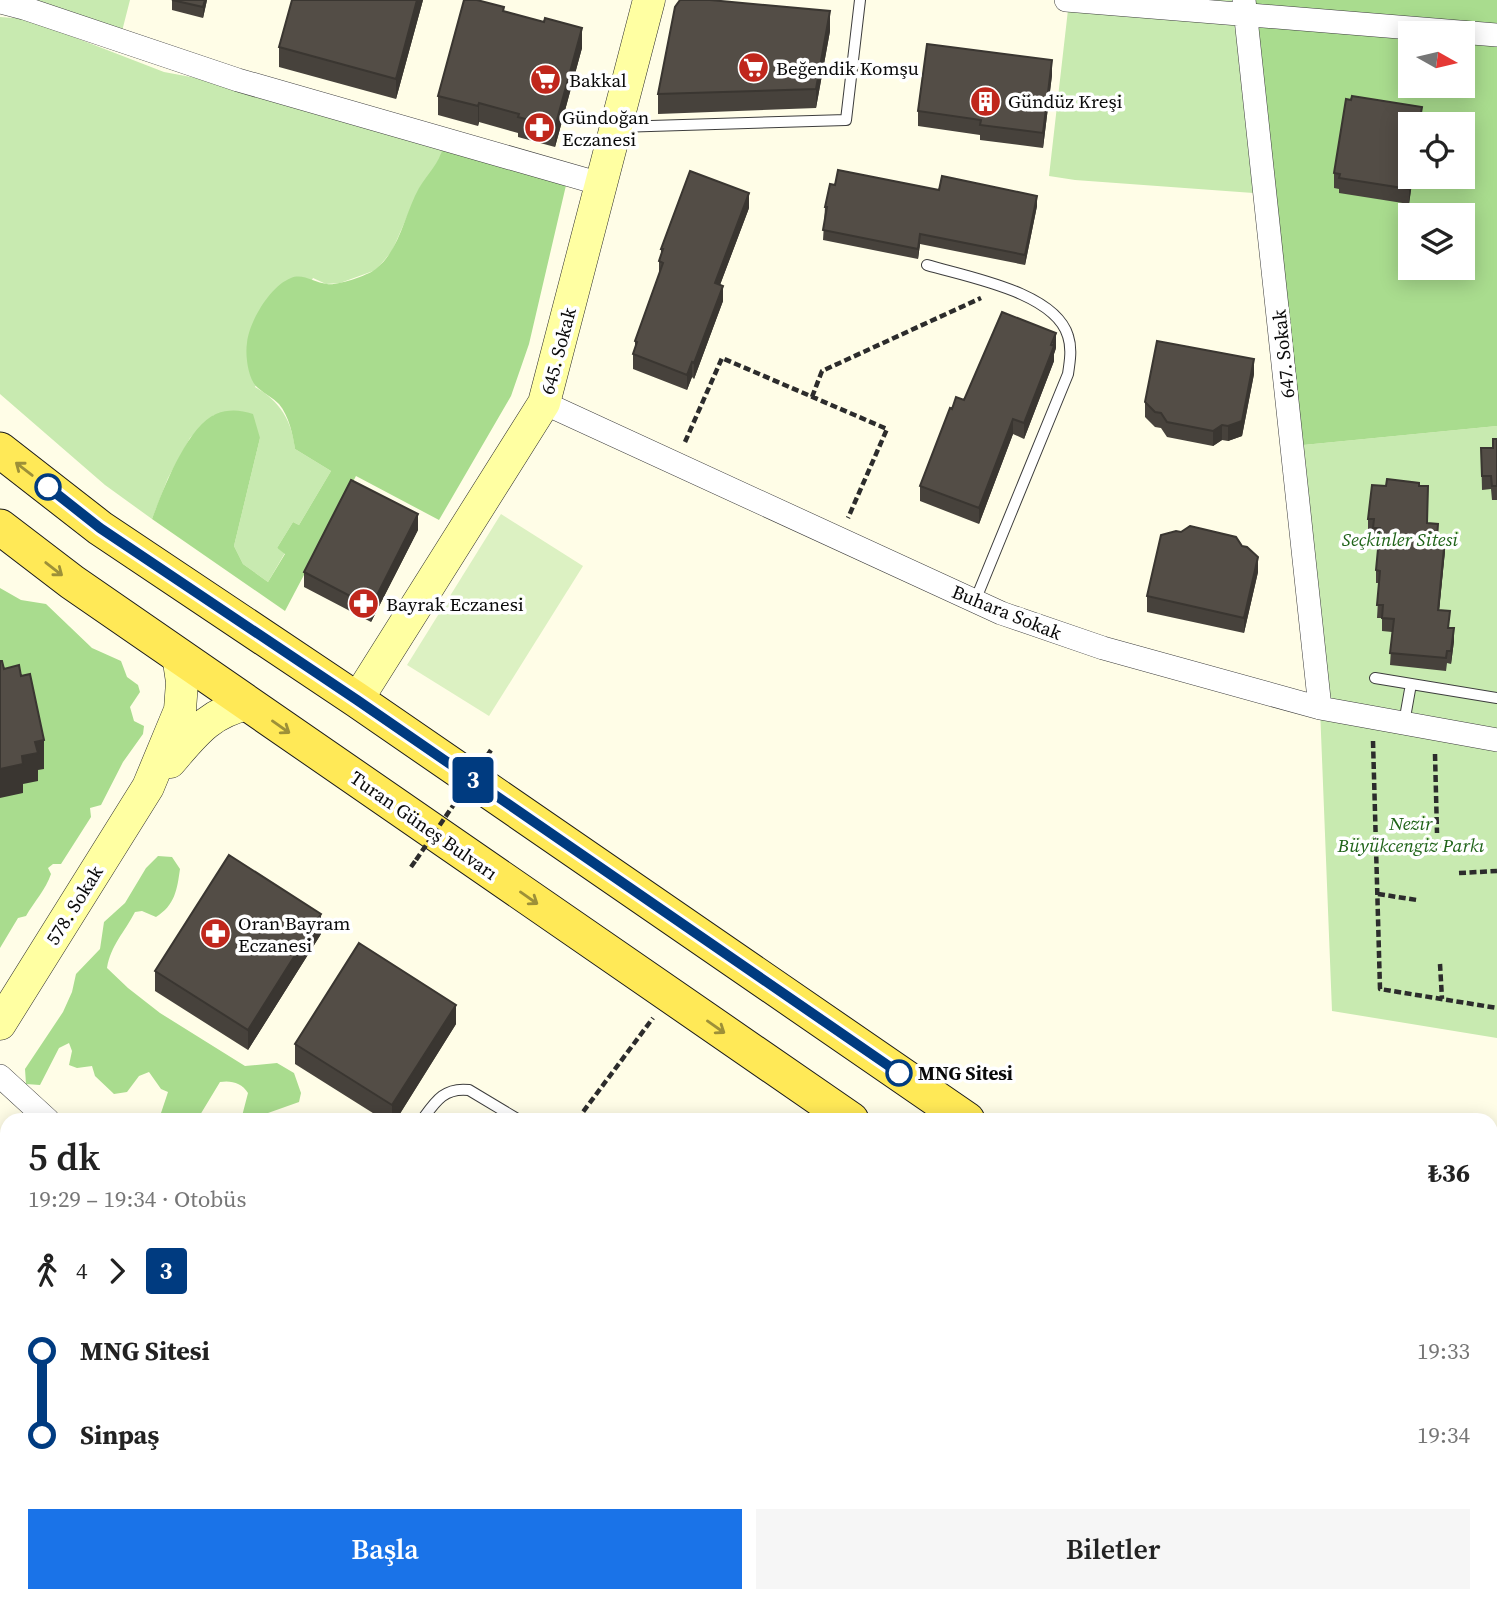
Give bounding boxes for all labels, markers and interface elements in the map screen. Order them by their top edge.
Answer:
north arrow [1398,21,1475,98]
map controls [1398,21,1475,280]
supermarket icon: Beğendik Komşu [736,51,770,85]
place label: Beğendik Komşu [776,55,919,81]
supermarket icon: Bakkal [529,63,563,97]
place label: Bakkal [569,67,627,93]
building icon: Gündüz Kreşi [968,84,1002,118]
place label: Gündüz Kreşi [1008,88,1123,114]
place label: Gündoğan Eczanesi [562,104,649,152]
pharmacy icon: Gündoğan Eczanesi [522,111,556,145]
button: locate [1398,112,1475,189]
button: layers [1398,203,1475,280]
street label: 645. Sokak [534,304,582,397]
street label: 647. Sokak [1265,308,1301,400]
one-way arrow [16,461,34,476]
unlabelled marker [35,474,61,500]
park label: Seçkinler Sitesi [1342,526,1458,552]
one-way arrow [44,561,63,576]
street label: Buhara Sokak [948,578,1066,646]
pharmacy icon: Bayrak Eczanesi [346,587,380,621]
place label: Bayrak Eczanesi [386,591,524,617]
one-way arrow [271,720,290,734]
line badge: 3 [450,757,496,803]
text: 3 [466,763,480,796]
street label: Turan Güneş Bulvarı [345,764,503,886]
park label: Nezir Büyükcengiz Parkı [1337,810,1485,858]
street label: 578. Sokak [39,860,109,950]
one-way arrow [519,891,538,905]
place label: Oran Bayram Eczanesi [238,910,350,958]
pharmacy icon: Oran Bayram Eczanesi [198,917,232,951]
one-way arrow [706,1020,725,1034]
marker: MNG Sitesi [886,1060,912,1086]
place label: MNG Sitesi [918,1060,1013,1086]
text: 5 dk [28,1131,100,1183]
text: ₺36 [1428,1155,1470,1191]
text: 19:29 – 19:34 · Otobüs [28,1183,246,1215]
icon: walk [28,1252,66,1290]
icon: forward [98,1252,136,1290]
text: 3 [160,1254,173,1287]
text: 4 [76,1255,88,1287]
text: MNG Sitesi [80,1333,210,1369]
text: 19:33 [1417,1335,1470,1367]
text: Sinpaş [80,1417,159,1453]
text: 19:34 [1417,1419,1470,1451]
button: Başla [28,1509,742,1589]
button: Biletler [756,1509,1470,1589]

